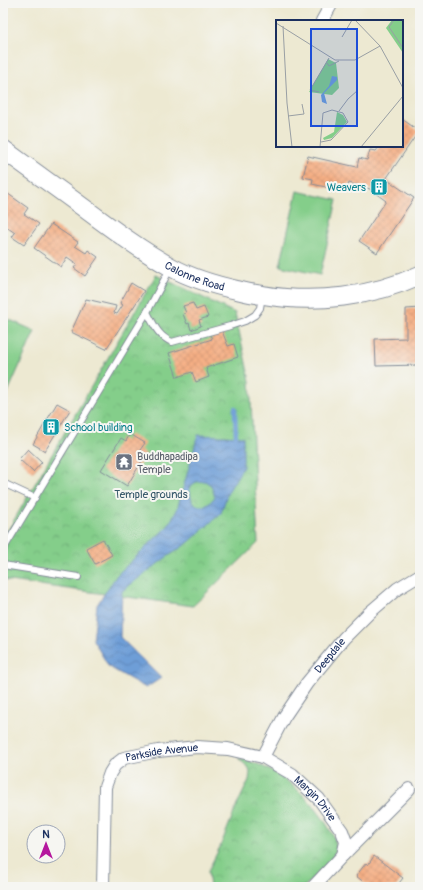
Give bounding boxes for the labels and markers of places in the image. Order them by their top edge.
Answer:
building icon: Weavers [369,177,389,197]
place label: Weavers [327,181,366,194]
building icon: School building [41,417,61,437]
place label: School building [64,421,133,434]
place label: Buddhapadipa Temple [137,450,198,476]
temple icon: Buddhapadipa Temple [114,452,134,472]

